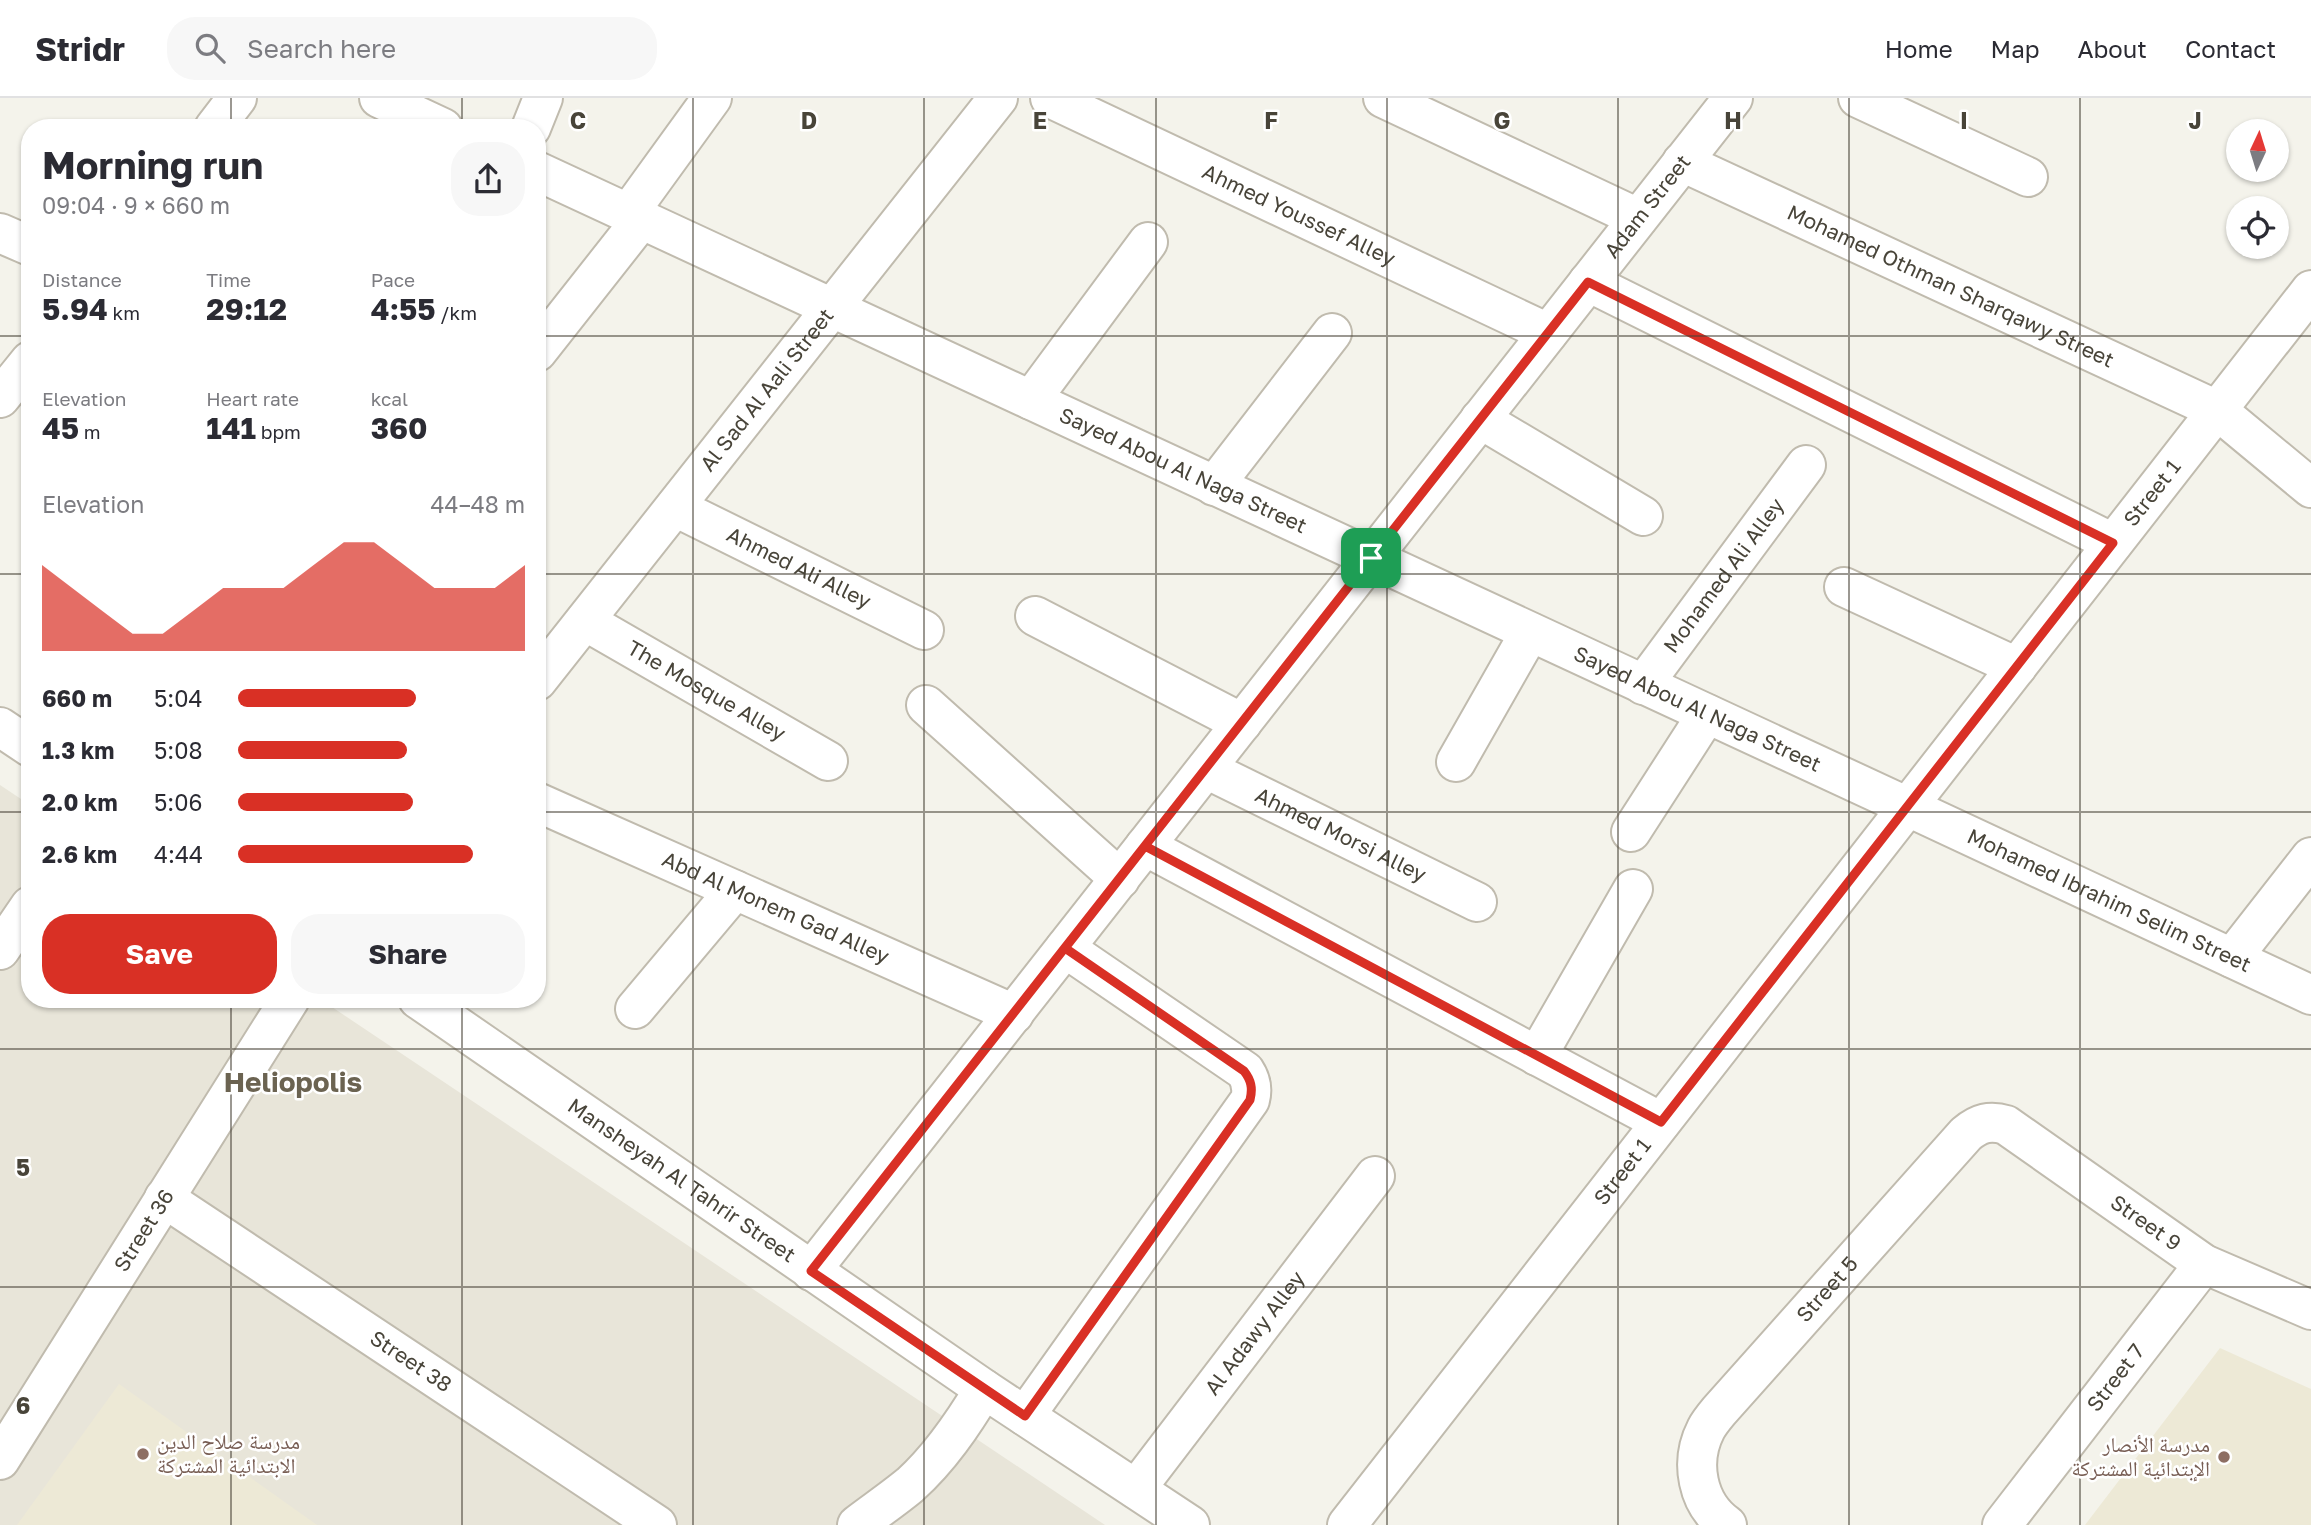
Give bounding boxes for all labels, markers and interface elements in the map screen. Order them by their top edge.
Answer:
search box [167,17,657,80]
text: Stridr [35,29,125,68]
icon: search [191,29,229,67]
text: Search here [247,33,396,64]
text: Home [1885,34,1953,63]
text: Map [1991,34,2040,63]
text: About [2078,34,2147,63]
text: Contact [2185,34,2276,63]
text: C [570,106,586,134]
text: D [801,106,817,134]
text: E [1033,106,1047,134]
text: F [1264,106,1278,134]
text: G [1494,106,1510,134]
text: H [1724,106,1742,134]
text: I [1960,106,1968,134]
text: J [2188,106,2202,134]
north arrow [2226,119,2289,182]
map controls [2226,119,2289,259]
text: Morning run [42,142,263,187]
button: share [451,142,525,216]
street label: Adam Street [1598,149,1696,263]
street label: Ahmed Youssef Alley [1198,158,1400,271]
text: 09:04 · 9 × 660 m [42,191,230,219]
button: locate [2226,196,2289,259]
street label: Mohamed Othman Sharqawy Street [1783,199,2119,373]
text: Distance [42,268,122,291]
text: Time [206,268,251,291]
text: Pace [371,268,415,291]
text: 5.94 [42,291,108,327]
text: 29:12 [206,291,287,327]
text: 4:55 [371,291,436,327]
text: km [108,301,140,324]
text: /km [436,301,477,324]
street label: Al Sad Al Aali Street [694,303,839,476]
text: Elevation [42,387,127,410]
text: Heart rate [206,387,299,410]
text: kcal [371,387,408,410]
street label: Sayed Abou Al Naga Street [1055,401,1311,538]
text: 45 [42,410,79,446]
text: 141 [206,410,256,446]
text: 360 [371,410,428,446]
text: m [79,420,101,443]
text: bpm [256,420,301,443]
street label: Street 1 [2118,454,2186,531]
text: Elevation [42,490,144,518]
text: 44–48 m [431,490,525,518]
street label: Mohamed Ali Alley [1657,492,1789,658]
street label: Ahmed Ali Alley [723,521,876,614]
pin [1341,528,1401,588]
icon: arrive [1352,539,1390,577]
street label: The Mosque Alley [623,634,791,746]
street label: Sayed Abou Al Naga Street [1570,640,1826,777]
text: 660 m [42,684,112,712]
text: 5:04 [154,684,203,712]
text: 1.3 km [42,736,114,764]
text: 5:08 [154,736,203,764]
street label: Ahmed Morsi Alley [1251,781,1431,887]
text: 2.0 km [42,788,118,816]
text: 5:06 [154,788,202,816]
street label: Mohamed Ibrahim Selim Street [1963,822,2255,977]
text: 2.6 km [42,840,117,868]
text: 4:44 [154,840,203,868]
street label: Abd Al Monem Gad Alley [658,845,894,969]
button: Save [42,914,277,994]
button: Share [291,914,525,994]
district label: Heliopolis [224,1065,362,1098]
street label: Mansheyah Al Tahrir Street [563,1092,801,1267]
street label: Street 1 [1588,1133,1656,1210]
text: 5 [16,1153,30,1181]
street label: Street 36 [108,1184,179,1276]
street label: Street 9 [2106,1189,2186,1256]
street label: Street 5 [1790,1250,1863,1327]
street label: Al Adawy Alley [1199,1265,1310,1400]
street label: Street 38 [365,1324,457,1397]
street label: Street 7 [2081,1338,2149,1416]
text: 6 [16,1391,30,1419]
place label: مدرسة صلاح الدين الابتدائية المشتركة [157,1428,300,1478]
place label: مدرسة الأنصار الإبتدائية المشتركة [2071,1431,2210,1482]
marker: مدرسة صلاح الدين الابتدائية المشتركة [135,1446,151,1462]
marker: مدرسة الأنصار الإبتدائية المشتركة [2216,1449,2232,1465]

